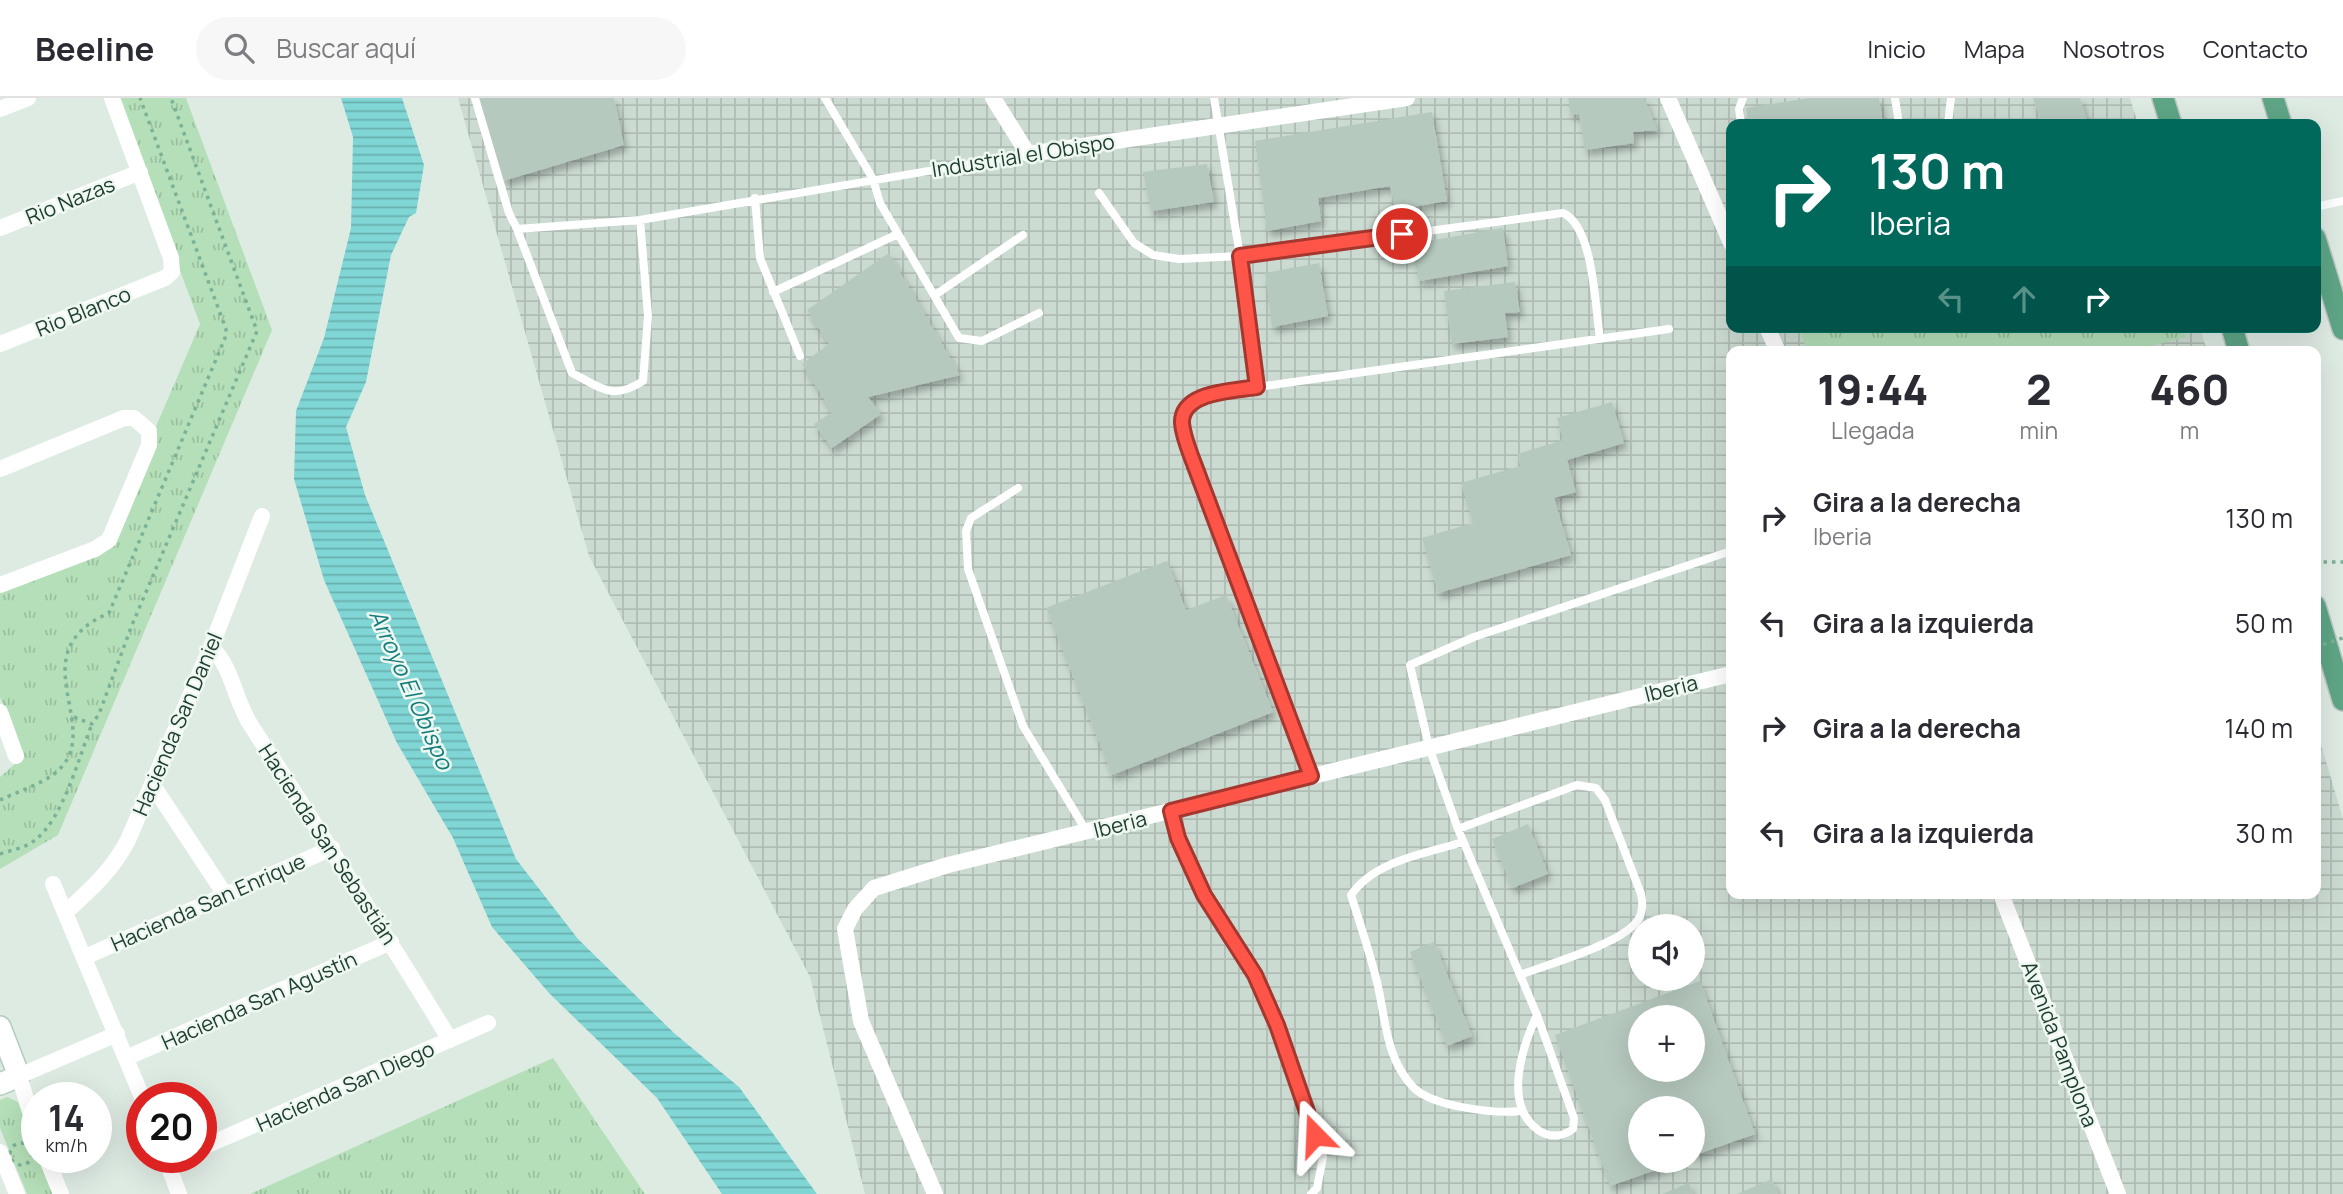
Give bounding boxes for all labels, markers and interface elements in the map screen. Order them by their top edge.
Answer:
search box [196,17,686,80]
text: Beeline [35,26,154,71]
icon: search [220,29,258,67]
text: Buscar aquí [276,30,416,66]
text: Inicio [1868,32,1926,65]
text: Mapa [1964,32,2025,65]
text: Nosotros [2063,32,2165,65]
text: Contacto [2203,32,2308,65]
street label: Industrial el Obispo [930,127,1116,183]
text: 130 m [1869,137,2005,204]
icon: right [1754,147,1845,238]
street label: Rio Nazas [21,169,119,231]
text: Iberia [1869,201,1951,245]
pin [1372,204,1432,264]
icon: arrive [1383,215,1421,253]
street label: Rio Blanco [31,279,135,343]
icon: left [1932,280,1970,318]
icon: ahead [2005,280,2043,318]
icon: right [2078,280,2116,318]
text: 19:44 [1817,360,1928,418]
text: 2 [2026,360,2052,418]
text: 460 [2149,360,2230,418]
text: Llegada [1831,414,1914,446]
text: min [2020,414,2058,446]
text: m [2180,414,2199,446]
text: Gira a la derecha [1813,484,2021,520]
icon: right [1754,499,1792,537]
text: 130 m [2225,500,2293,536]
text: Iberia [1813,520,1872,552]
water label: Arroyo El Obispo [362,604,462,775]
icon: left [1754,604,1792,642]
text: Gira a la izquierda [1813,605,2034,641]
text: 50 m [2235,605,2293,641]
street label: Hacienda San Daniel [126,628,228,820]
street label: Iberia [1642,668,1700,708]
icon: right [1754,709,1792,747]
text: Gira a la derecha [1813,710,2021,746]
text: 140 m [2224,710,2293,746]
street label: Hacienda San Sebastián [253,738,403,950]
street label: Iberia [1091,804,1149,844]
icon: left [1754,814,1792,852]
text: Gira a la izquierda [1813,815,2034,851]
text: 30 m [2236,815,2293,851]
street label: Hacienda San Enrique [106,846,310,958]
map controls [1628,914,1705,1173]
button: sound [1628,914,1705,991]
street label: Hacienda San Agustín [157,944,361,1056]
street label: Avenida Pamplona [2015,957,2105,1131]
button: + [1628,1005,1705,1082]
street label: Hacienda San Diego [251,1034,439,1138]
speed limit sign: 20 [126,1082,217,1173]
text: 14 [48,1094,85,1142]
button: − [1628,1096,1705,1173]
position arrow [1278,1098,1352,1172]
text: km/h [46,1133,87,1157]

